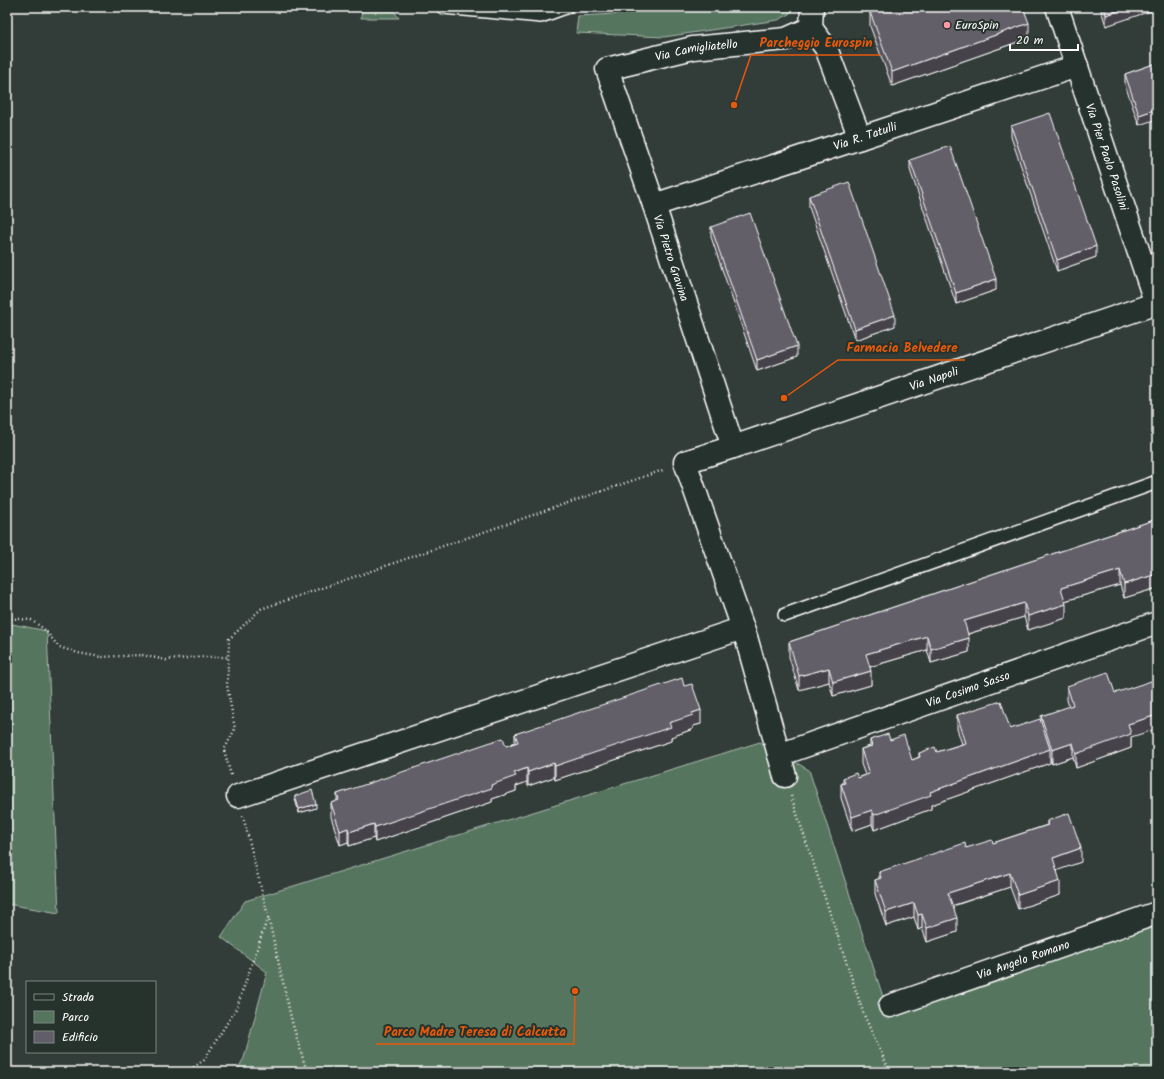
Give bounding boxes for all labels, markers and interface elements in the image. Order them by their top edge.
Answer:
place label: EuroSpin [955,16,999,35]
marker: EuroSpin [942,20,952,30]
scale bar [1010,26,1078,52]
callout: Parcheggio Eurospin [751,30,880,55]
text: 20 m [1016,31,1044,50]
text: Parcheggio Eurospin [759,33,873,54]
street label: Via Camigliatello [653,35,739,67]
street label: Via Pier Paolo Pasolini [1080,101,1134,214]
street label: Via R. Tatulli [831,117,900,156]
street label: Via Pietro Gravina [648,212,694,304]
callout: Farmacia Belvedere [838,335,965,360]
text: Farmacia Belvedere [846,338,958,359]
street label: Via Napoli [907,362,962,396]
street label: Via Cosimo Sasso [923,666,1013,713]
street label: Via Angelo Romano [974,935,1072,985]
legend [26,981,156,1053]
text: Strada [62,988,95,1007]
text: Parco [62,1008,89,1027]
callout: Parco Madre Teresa di Calcutta [376,1019,574,1044]
text: Parco Madre Teresa di Calcutta [384,1022,566,1043]
text: Edificio [62,1028,98,1047]

